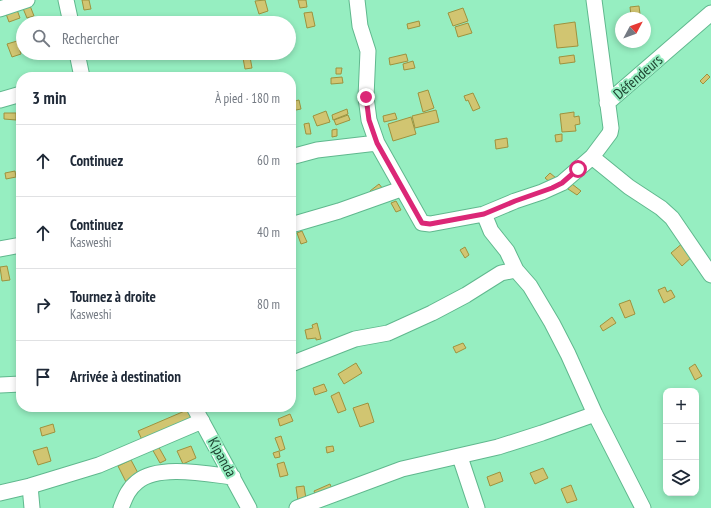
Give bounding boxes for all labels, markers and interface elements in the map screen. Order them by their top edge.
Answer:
north arrow [615,12,651,48]
search box [16,16,296,60]
icon: search [30,27,52,49]
text: Rechercher [62,29,119,48]
street label: Défendeurs [609,50,666,103]
text: 3 min [32,87,66,109]
route end [357,88,375,106]
text: À pied · 180 m [215,90,280,107]
icon: ahead [32,150,54,172]
text: Continuez [70,151,123,170]
text: 60 m [257,152,280,169]
route start [569,160,587,178]
text: Continuez [70,215,123,234]
icon: ahead [32,222,54,244]
text: 40 m [257,224,280,241]
text: Kasweshi [70,234,112,251]
text: Tournez à droite [70,287,156,306]
icon: right [32,294,54,316]
text: 80 m [257,296,280,313]
text: Kasweshi [70,306,112,323]
icon: arrive [32,366,54,388]
text: Arrivée à destination [70,367,181,386]
map controls [663,388,699,496]
button: + [663,388,699,424]
button: − [663,424,699,460]
street label: Kipanda [204,434,241,480]
button: layers [663,460,699,496]

